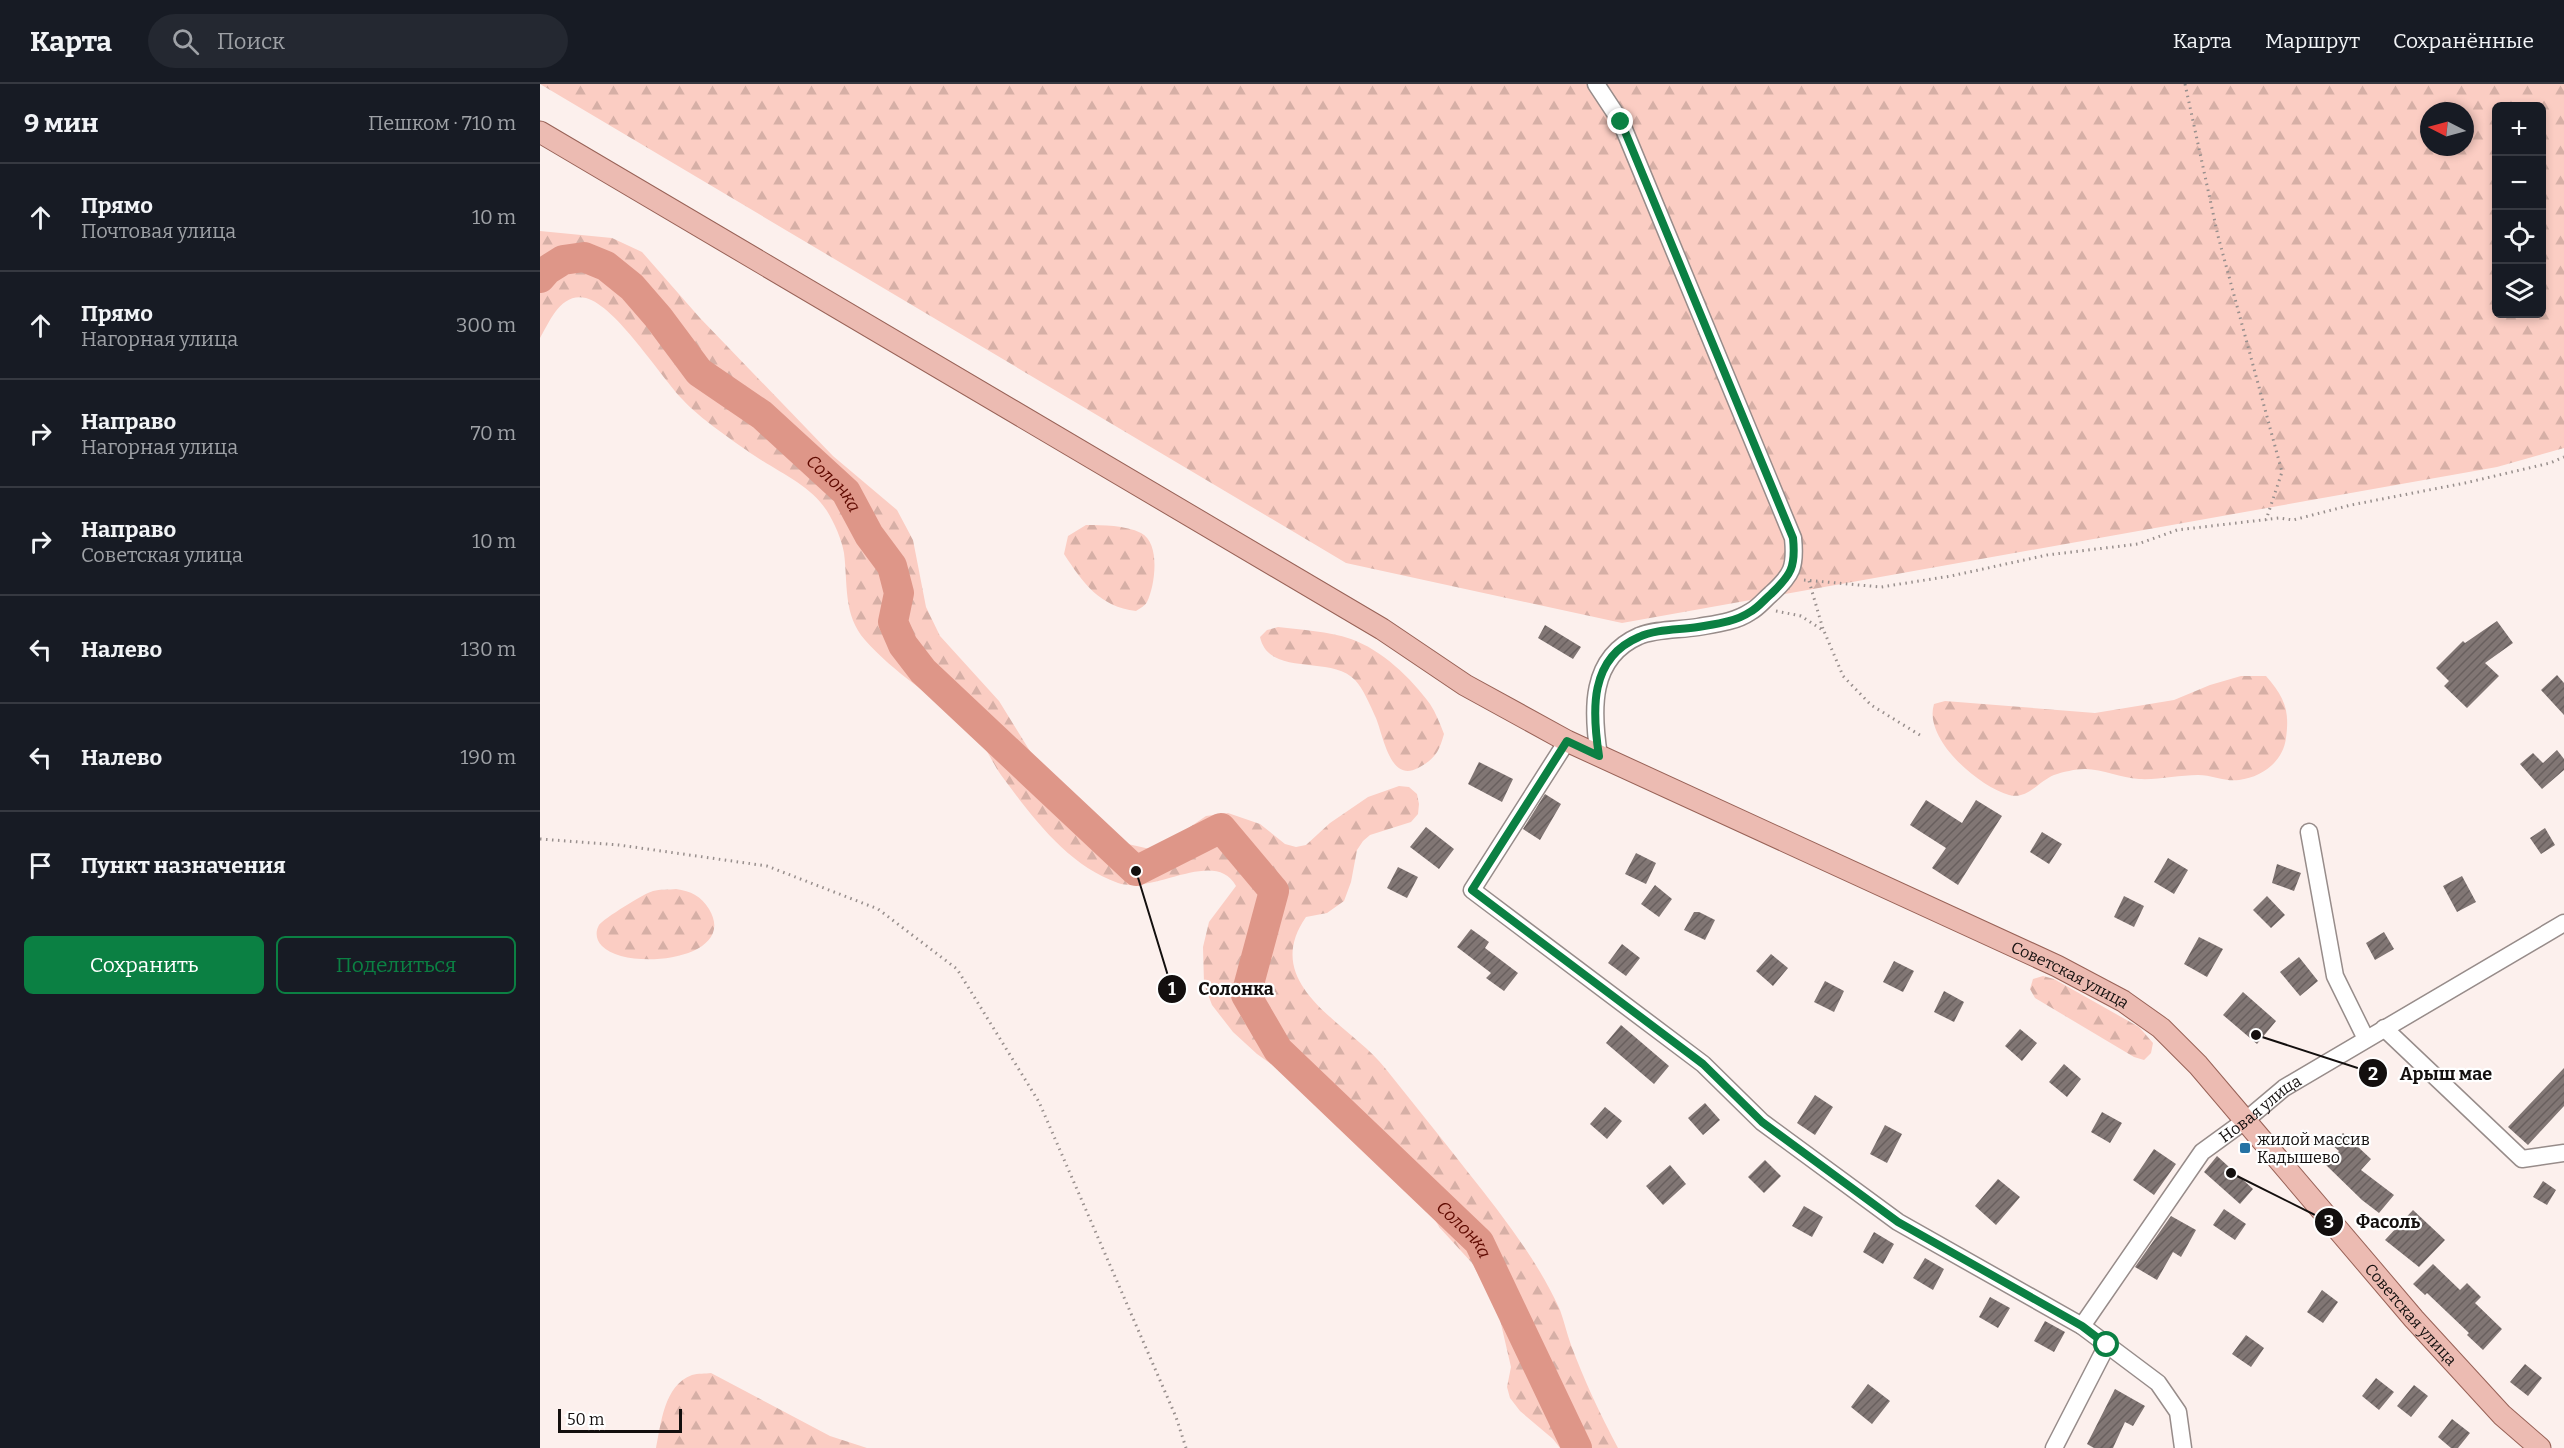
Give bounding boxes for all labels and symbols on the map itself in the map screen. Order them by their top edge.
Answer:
north arrow [2420,102,2474,156]
route end [1607,108,1633,134]
water label: Солонка [802,450,866,516]
street label: Советская улица [2008,937,2133,1012]
callout: Солонка [1157,971,1286,1007]
text: 1 [1168,978,1176,1000]
text: Солонка [1198,978,1274,1000]
callout: Арыш мае [2358,1055,2504,1091]
text: 2 [2368,1063,2378,1085]
text: Арыш мае [2400,1063,2492,1085]
street label: Новая улица [2215,1071,2304,1146]
place label: жилой массив Кадышево [2257,1130,2370,1167]
marker: жилой массив Кадышево [2238,1141,2252,1155]
water label: Солонка [1432,1196,1496,1262]
callout: Фасоль [2314,1204,2432,1240]
text: 3 [2324,1211,2334,1233]
text: Фасоль [2356,1211,2420,1233]
street label: Советская улица [2361,1259,2461,1369]
route start [2093,1331,2119,1357]
scale bar [558,1406,682,1434]

